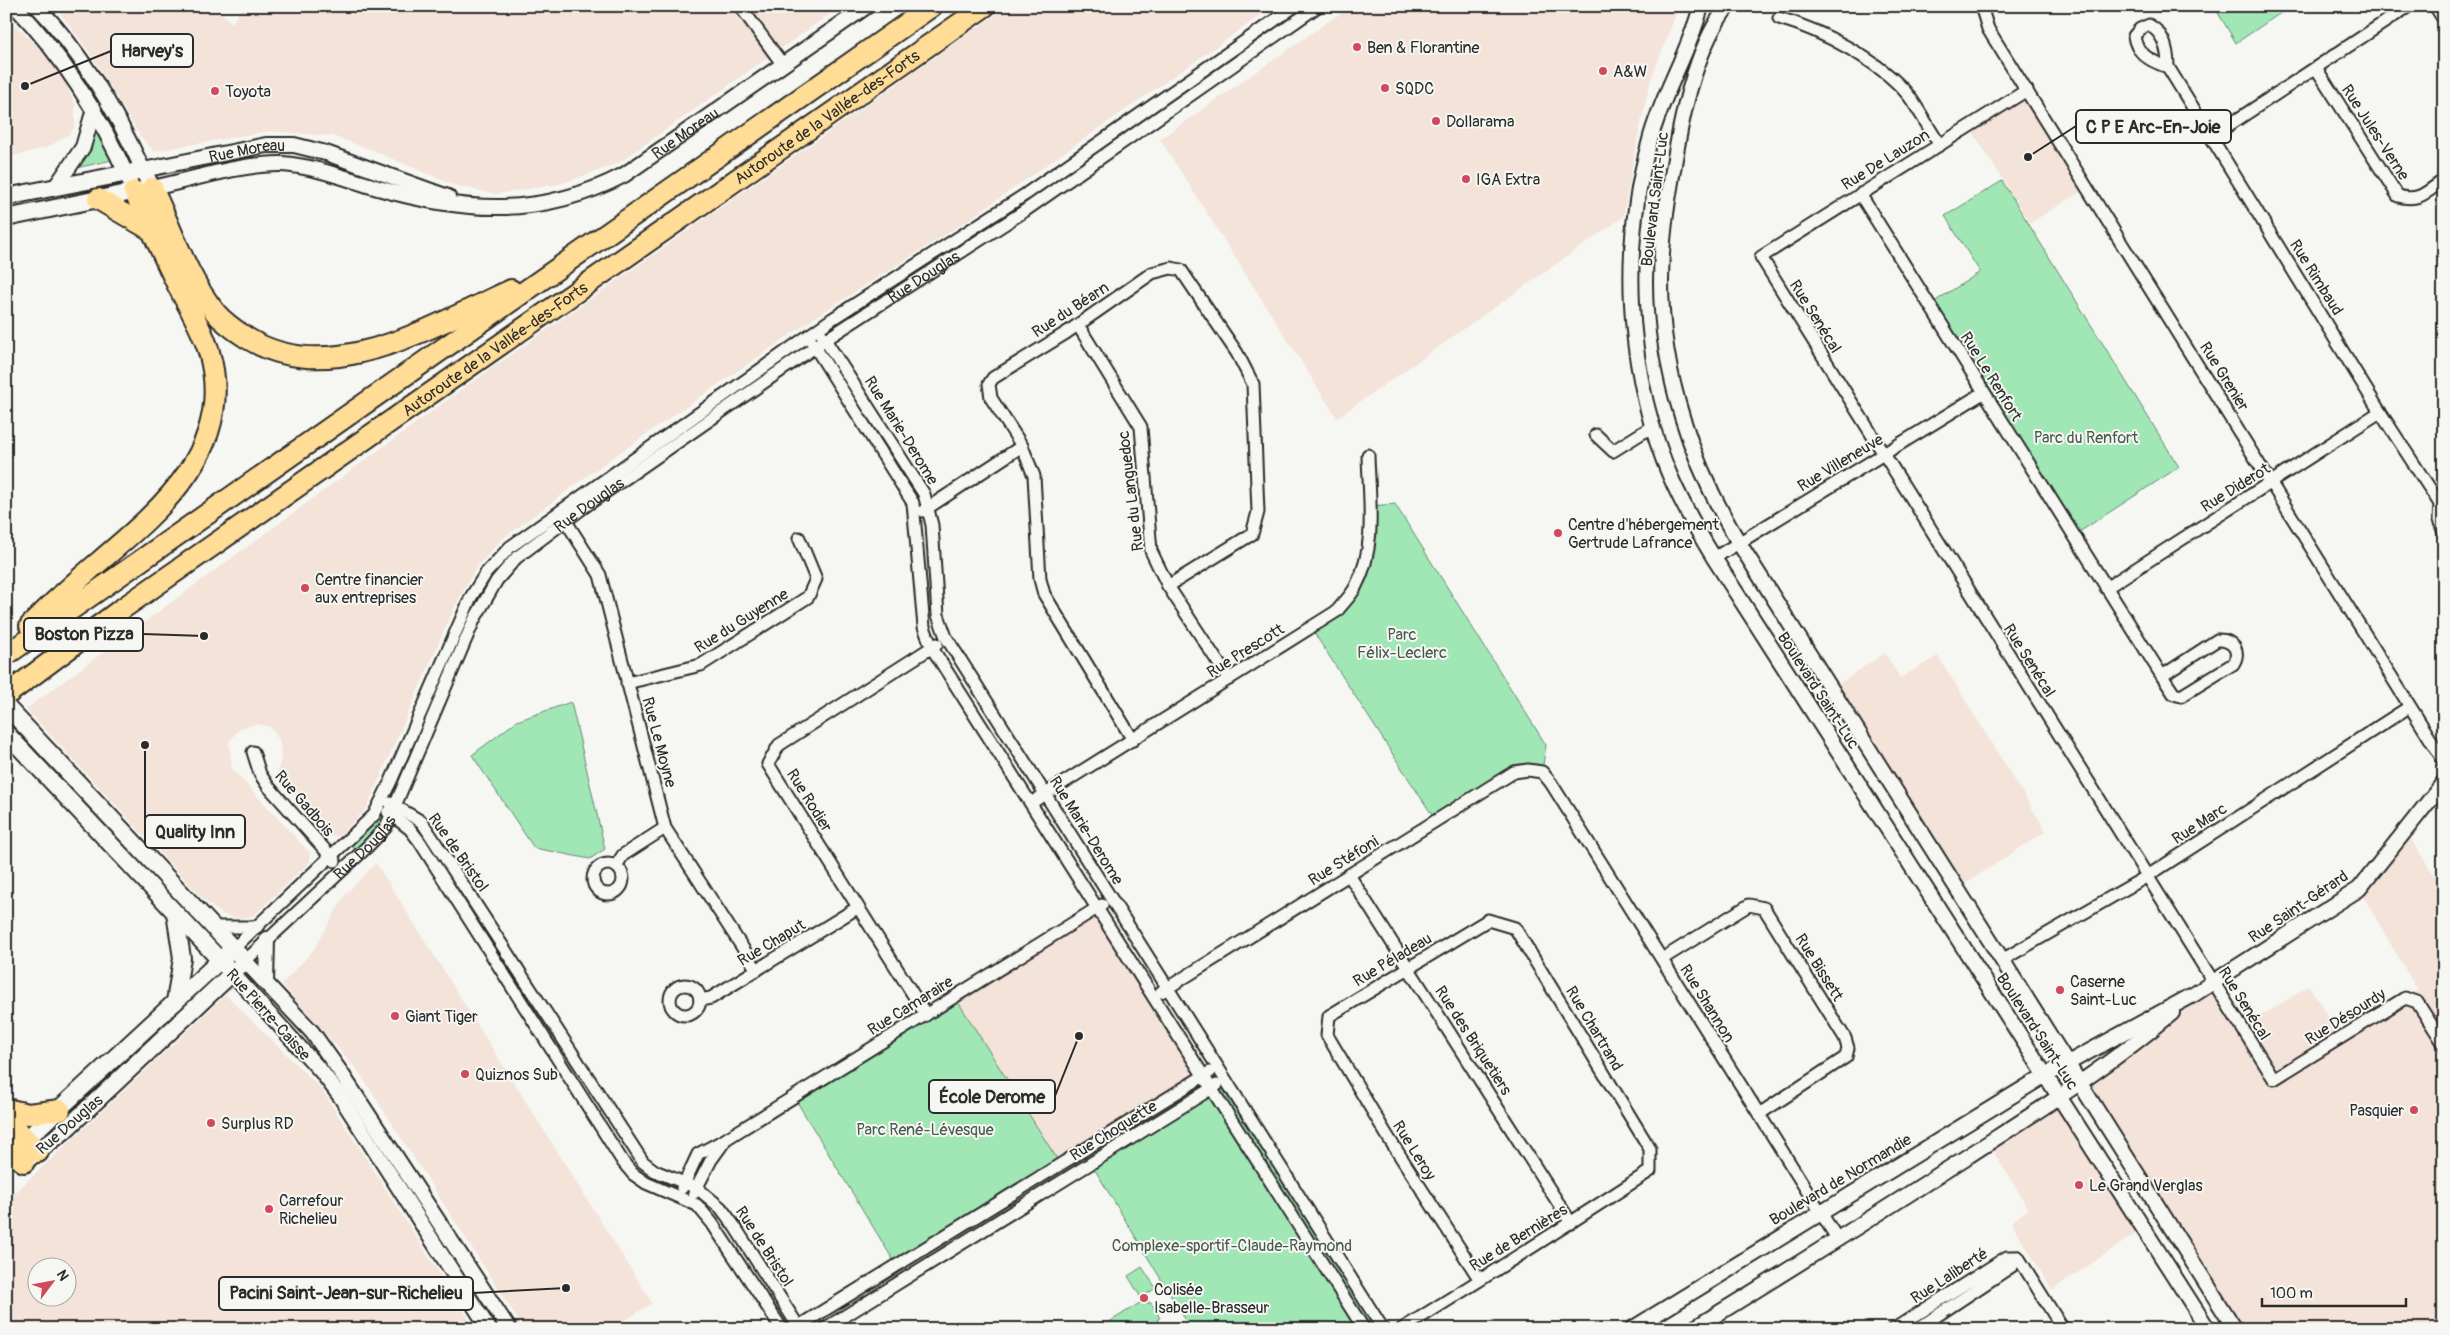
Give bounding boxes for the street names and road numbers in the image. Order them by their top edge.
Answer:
street label: Autoroute de la Vallée-des-Forts [731,46,924,189]
street label: Rue Jules-Verne [2337,81,2414,184]
street label: Rue Moreau [648,103,723,164]
street label: Rue De Lauzon [1838,125,1933,195]
street label: Boulevard Saint-Luc [1637,131,1673,268]
street label: Rue Moreau [207,135,285,167]
street label: Rue Rimbaud [2285,236,2347,319]
street label: Rue Douglas [884,247,964,308]
street label: Rue Senécal [1785,276,1845,357]
street label: Autoroute de la Vallée-des-Forts [399,278,592,421]
street label: Rue du Béarn [1028,278,1113,342]
street label: Rue Le Renfort [1956,328,2027,425]
street label: Rue Grenier [2195,338,2253,415]
street label: Rue Marie-Derome [860,372,943,489]
street label: Rue du Languedoc [1114,429,1148,552]
street label: Rue Villeneuve [1794,429,1887,496]
street label: Rue Diderot [2197,458,2274,517]
street label: Rue Douglas [550,473,628,537]
street label: Rue du Guyenne [691,584,792,658]
street label: Rue Prescott [1203,619,1288,682]
street label: Rue Senécal [1999,620,2059,701]
street label: Boulevard Saint-Luc [1773,628,1863,753]
street label: Rue Le Moyne [637,695,681,790]
street label: Rue Rodier [782,765,837,836]
street label: Rue Gadbois [270,767,338,841]
street label: Rue Marie-Derome [1045,772,1128,889]
street label: Rue Marc [2168,799,2231,849]
street label: Rue de Bristol [424,809,493,896]
street label: Rue Douglas [329,813,401,884]
street label: Rue Stéfoni [1305,831,1382,890]
street label: Rue Saint-Gérard [2245,866,2352,947]
street label: Rue Chaput [734,915,810,971]
street label: Rue Péladeau [1350,929,1436,991]
street label: Rue Bissett [1791,930,1848,1005]
street label: Rue Shannon [1675,961,1739,1046]
street label: Rue Senécal [2214,963,2274,1044]
street label: Rue Pierre-Caisse [222,965,315,1065]
street label: Boulevard Saint-Luc [1992,969,2082,1094]
street label: Rue Camaraire [864,972,957,1040]
street label: Rue des Briquetiers [1430,982,1516,1099]
street label: Rue Chartrand [1561,983,1627,1074]
street label: Rue Désourdy [2302,984,2390,1049]
street label: Rue Douglas [32,1090,107,1159]
street label: Rue Choquette [1066,1096,1161,1166]
street label: Rue Leroy [1388,1117,1440,1184]
street label: Boulevard de Normandie [1766,1130,1915,1230]
street label: Rue de Bernières [1466,1200,1571,1276]
street label: Rue de Bristol [731,1203,798,1290]
street label: Rue Laliberté [1907,1243,1992,1308]

